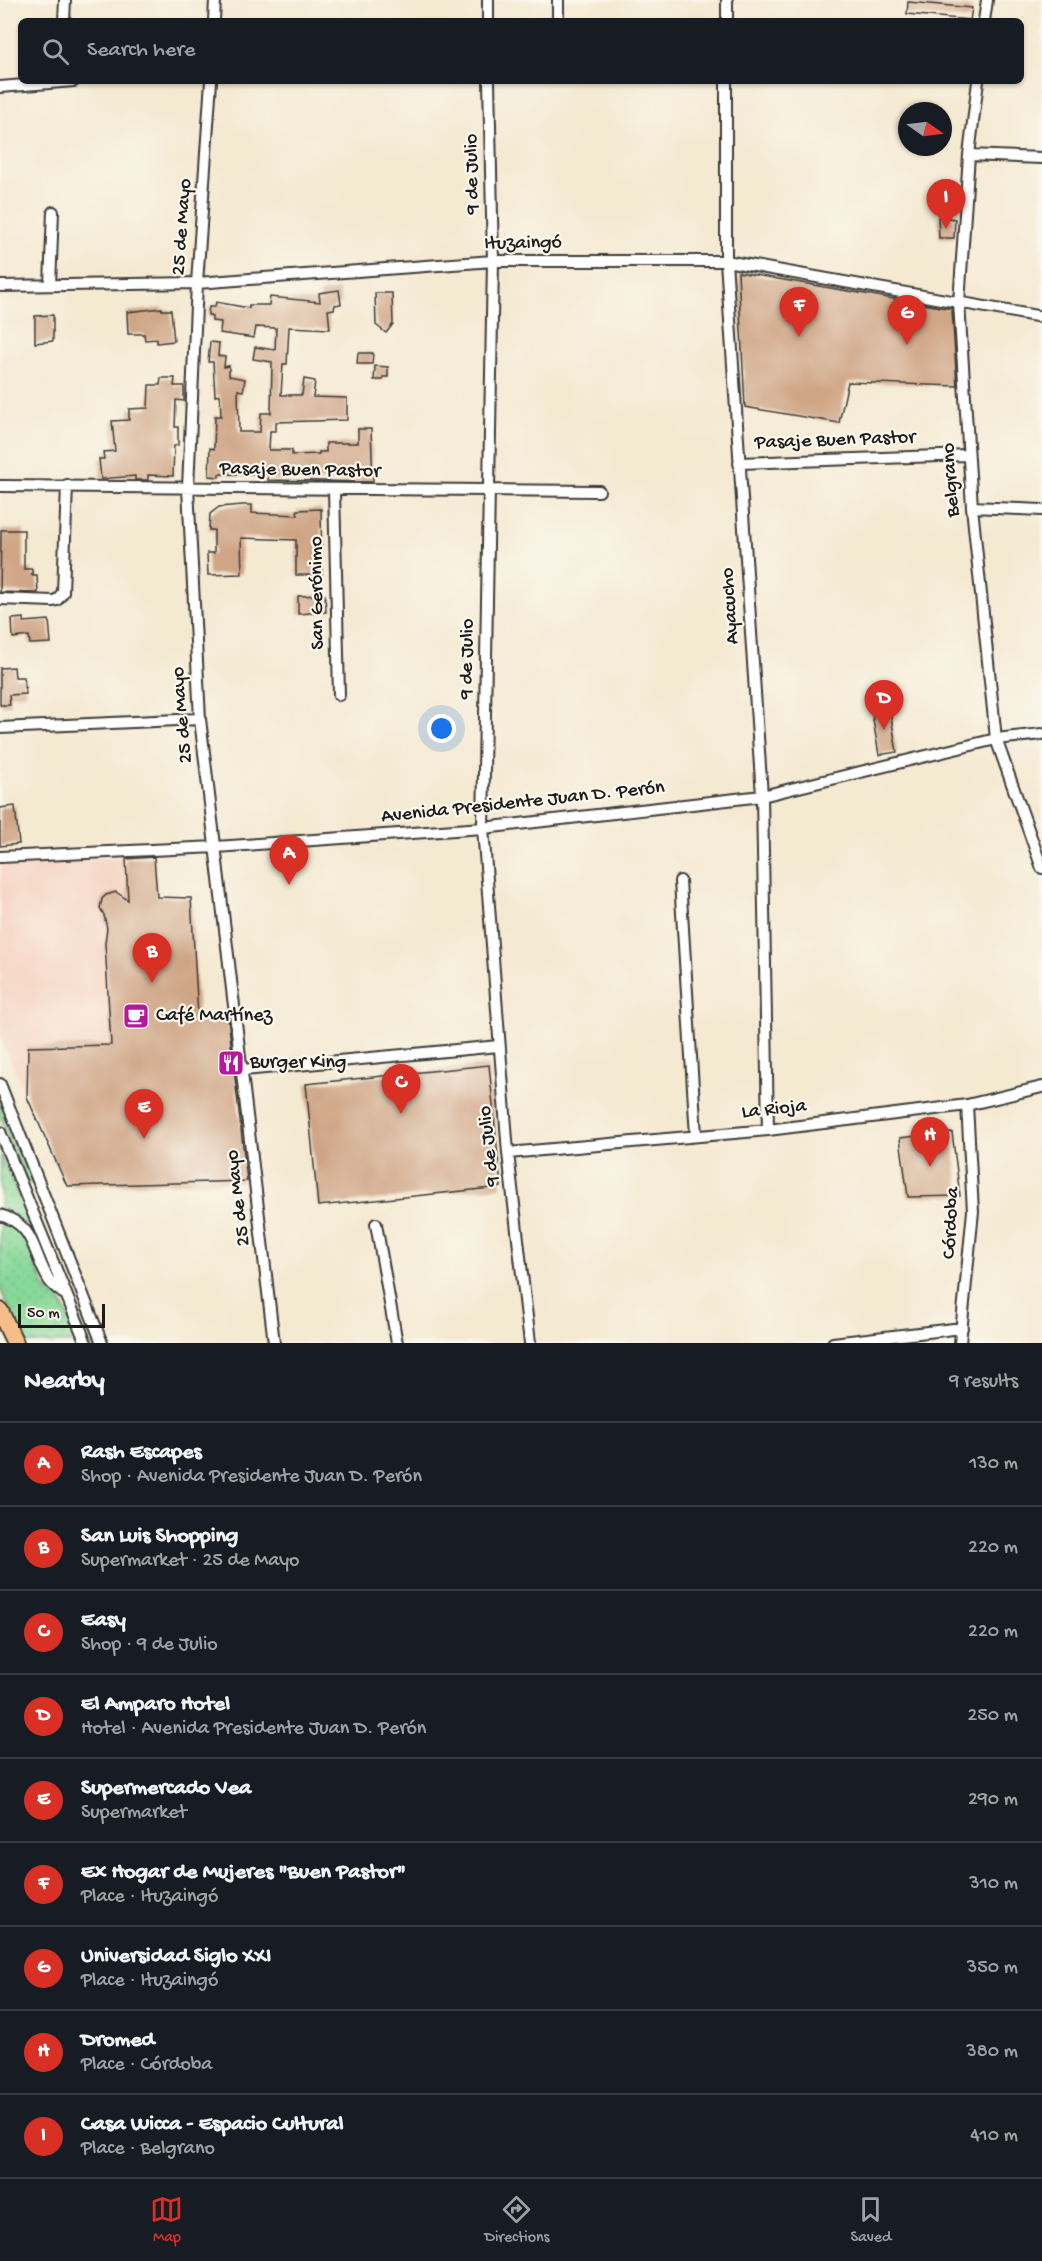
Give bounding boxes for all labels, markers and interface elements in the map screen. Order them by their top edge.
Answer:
search box [18,18,1024,84]
icon: search [39,35,72,68]
text: Search here [87,38,195,64]
north arrow [898,102,952,156]
street label: 9 de Julio [461,133,485,216]
street label: 25 de Mayo [168,178,198,276]
pin: I [926,180,966,229]
street label: Ituzaingó [484,232,562,256]
pin: F [780,288,818,337]
pin: G [888,296,926,345]
street label: Pasaje Buen Pastor [753,427,918,455]
street label: Belgrano [938,442,966,519]
street label: Pasaje Buen Pastor [218,458,382,484]
street label: San Gerónimo [306,536,330,650]
street label: Ayacucho [717,567,745,645]
street label: 9 de Julio [456,618,480,701]
street label: 25 de Mayo [167,666,199,764]
pin: D [864,680,904,730]
your location [427,714,456,743]
street label: Avenida Presidente Juan D. Perón [380,777,666,829]
pin: A [270,836,308,885]
pin: B [132,934,172,983]
cafe icon: Café Martínez [121,1001,151,1031]
place label: Café Martínez [156,1005,274,1028]
restaurant icon: Burger King [216,1048,246,1078]
place label: Burger King [249,1052,346,1075]
pin: C [382,1064,420,1114]
pin: E [124,1090,164,1139]
street label: La Rioja [740,1095,809,1125]
street label: 9 de Julio [474,1105,506,1188]
pin: H [910,1118,950,1167]
street label: 25 de Mayo [222,1148,256,1248]
street label: Córdoba [939,1186,965,1260]
scale bar [18,1301,105,1328]
text: 50 m [27,1305,60,1324]
text: Nearby [24,1367,105,1398]
text: 9 results [949,1371,1018,1394]
text: Rash Escapes [81,1440,202,1466]
text: A [38,1453,49,1476]
text: 130 m [969,1453,1018,1476]
text: Shop · Avenida Presidente Juan D. Perón [81,1466,422,1489]
text: San Luis Shopping [81,1524,238,1550]
text: B [38,1537,49,1560]
text: 220 m [968,1537,1018,1560]
text: Supermarket · 25 de Mayo [81,1550,300,1573]
text: Easy [81,1608,126,1634]
text: C [38,1621,49,1644]
text: 220 m [968,1621,1018,1644]
text: Shop · 9 de Julio [81,1634,218,1657]
text: El Amparo Hotel [81,1692,230,1718]
text: D [37,1705,50,1728]
text: 250 m [967,1705,1018,1728]
text: Hotel · Avenida Presidente Juan D. Perón [81,1718,426,1741]
text: Supermercado Vea [81,1776,251,1802]
text: E [37,1789,50,1812]
text: 290 m [968,1789,1018,1812]
text: Supermarket [81,1802,187,1825]
text: Ex Hogar de Mujeres "Buen Pastor" [81,1860,406,1886]
text: F [38,1873,49,1896]
text: 310 m [969,1873,1018,1896]
text: Place · Ituzaingó [81,1886,218,1909]
text: Universidad Siglo XXI [81,1944,271,1970]
text: G [37,1957,50,1980]
text: 350 m [967,1957,1018,1980]
text: Place · Ituzaingó [81,1970,218,1993]
text: Dromed [81,2028,154,2054]
text: H [38,2041,49,2064]
text: 380 m [966,2041,1018,2064]
text: Place · Córdoba [81,2054,212,2077]
text: Casa Wicca - Espacio Cultural [81,2112,344,2138]
text: I [41,2125,46,2148]
text: 410 m [970,2125,1018,2148]
text: Place · Belgrano [81,2138,215,2161]
tab: Map [150,2193,183,2248]
tab: Directions [484,2193,550,2248]
tab: Saved [850,2193,891,2248]

